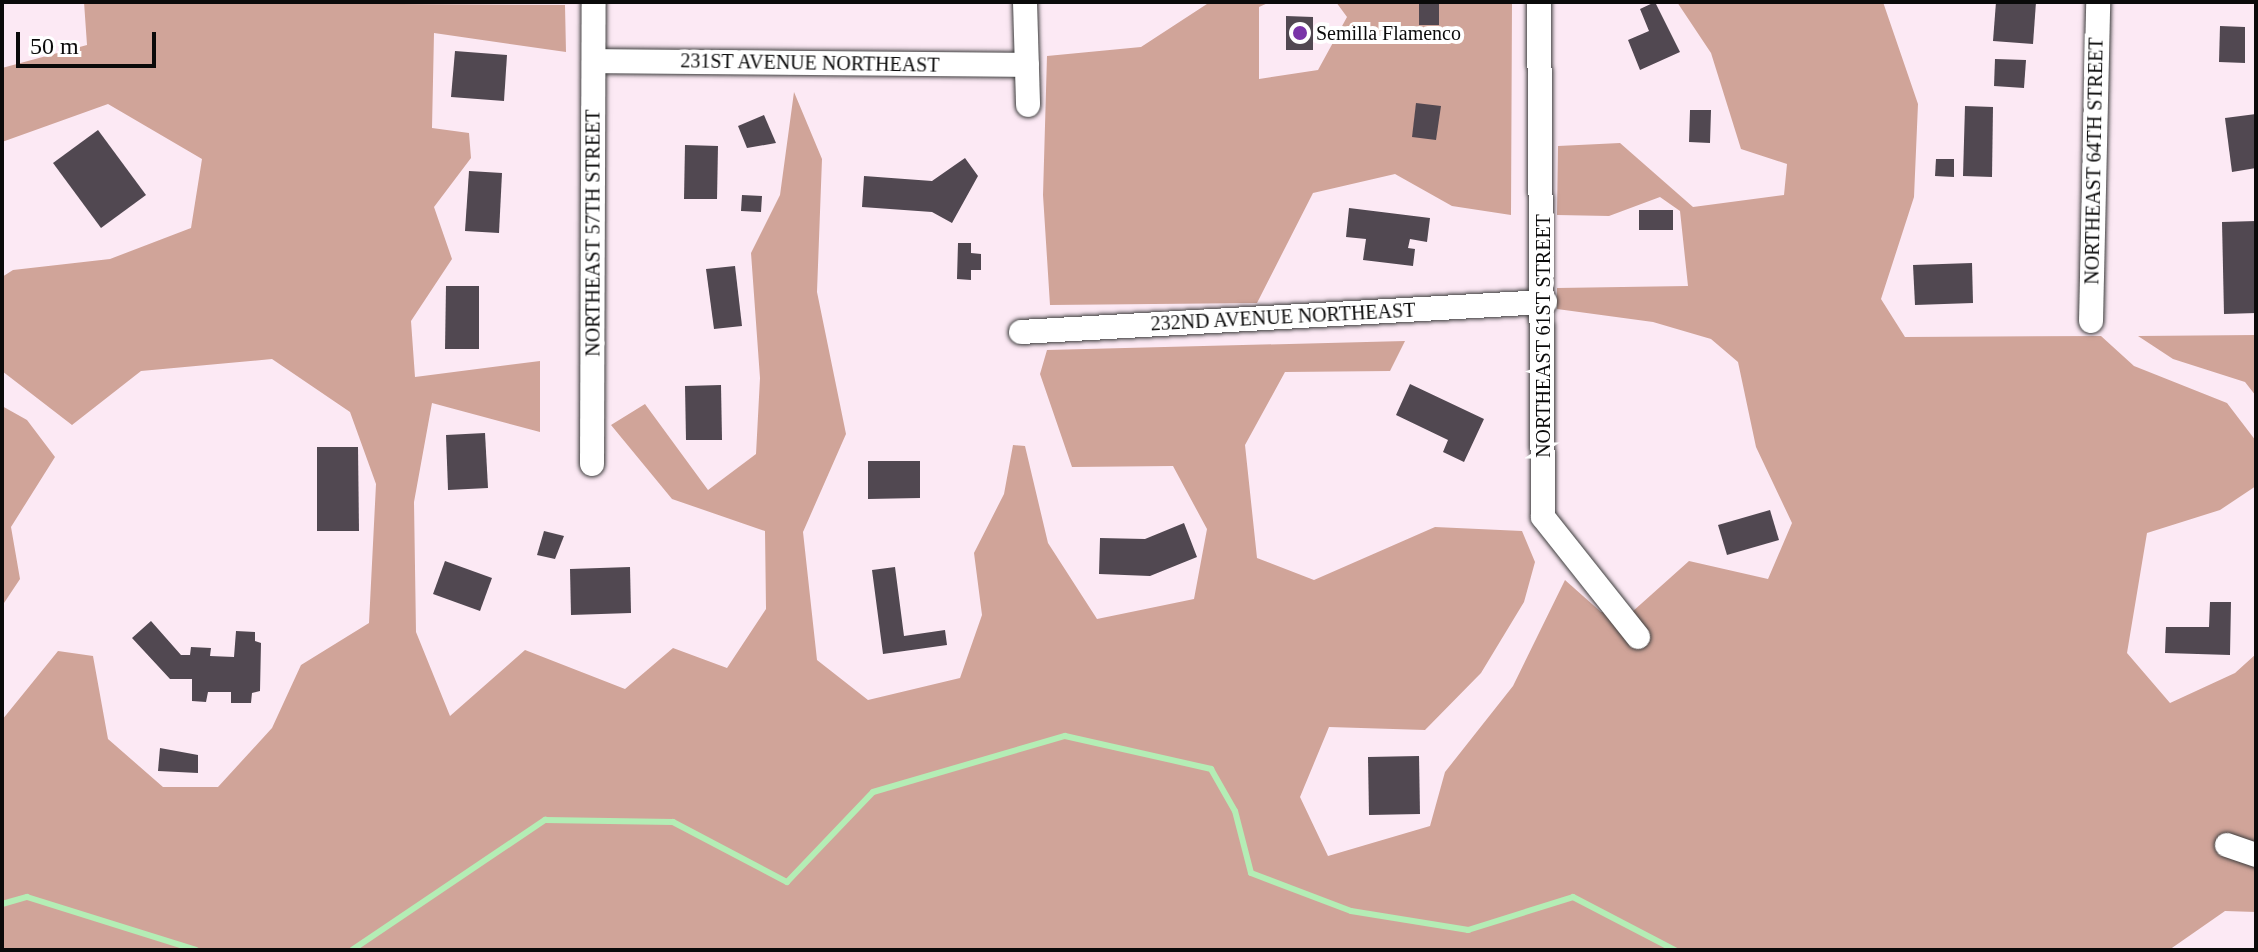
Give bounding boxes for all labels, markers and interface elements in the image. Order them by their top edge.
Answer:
scale bar [20,16,160,66]
place label: Semilla Flamenco [1316,21,1461,45]
marker: Semilla Flamenco [1291,24,1309,42]
text: 50 m [30,33,79,59]
street label: NORTHEAST 64TH STREET [2080,37,2108,285]
street label: 231ST AVENUE NORTHEAST [679,49,941,77]
street label: NORTHEAST 57TH STREET [581,109,605,357]
street label: NORTHEAST 61ST STREET [1531,214,1555,458]
street label: 232ND AVENUE NORTHEAST [1149,298,1417,336]

